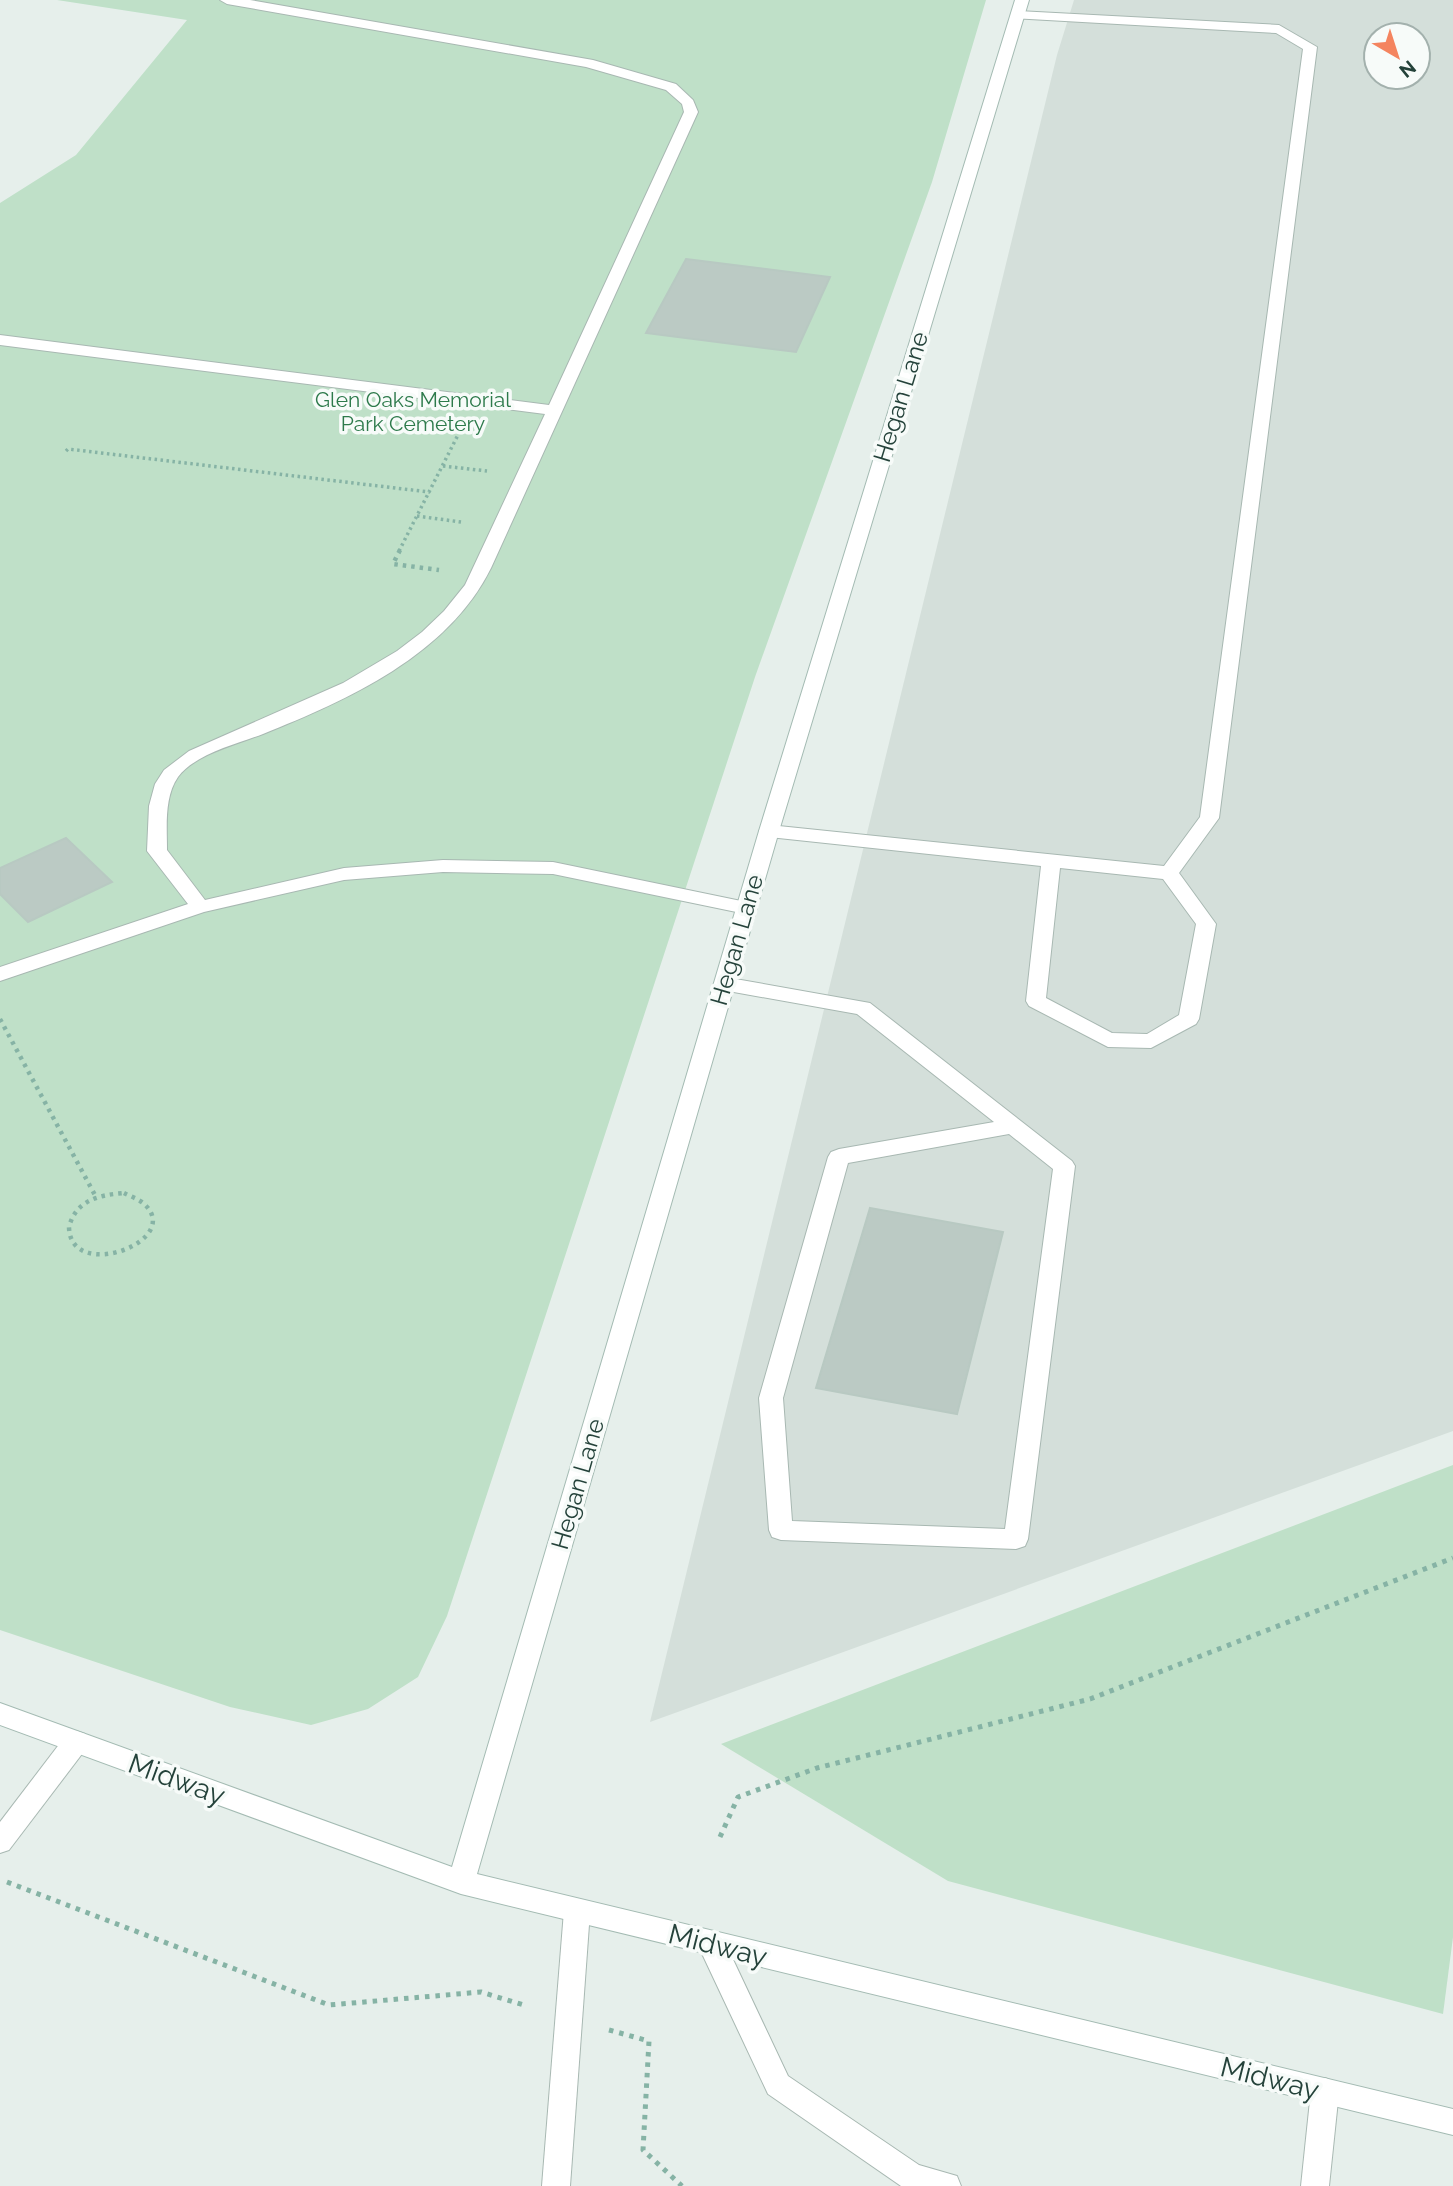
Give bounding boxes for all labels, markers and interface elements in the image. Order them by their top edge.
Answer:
north arrow [1362,21,1432,91]
text: N [1395,56,1420,82]
street label: Hegan Lane [867,328,934,466]
park label: Glen Oaks Memorial Park Cemetery [315,387,511,436]
street label: Hegan Lane [704,871,769,1009]
street label: Hegan Lane [545,1415,610,1553]
street label: Midway [124,1747,230,1812]
street label: Midway [665,1917,771,1974]
street label: Midway [1217,2050,1323,2107]

